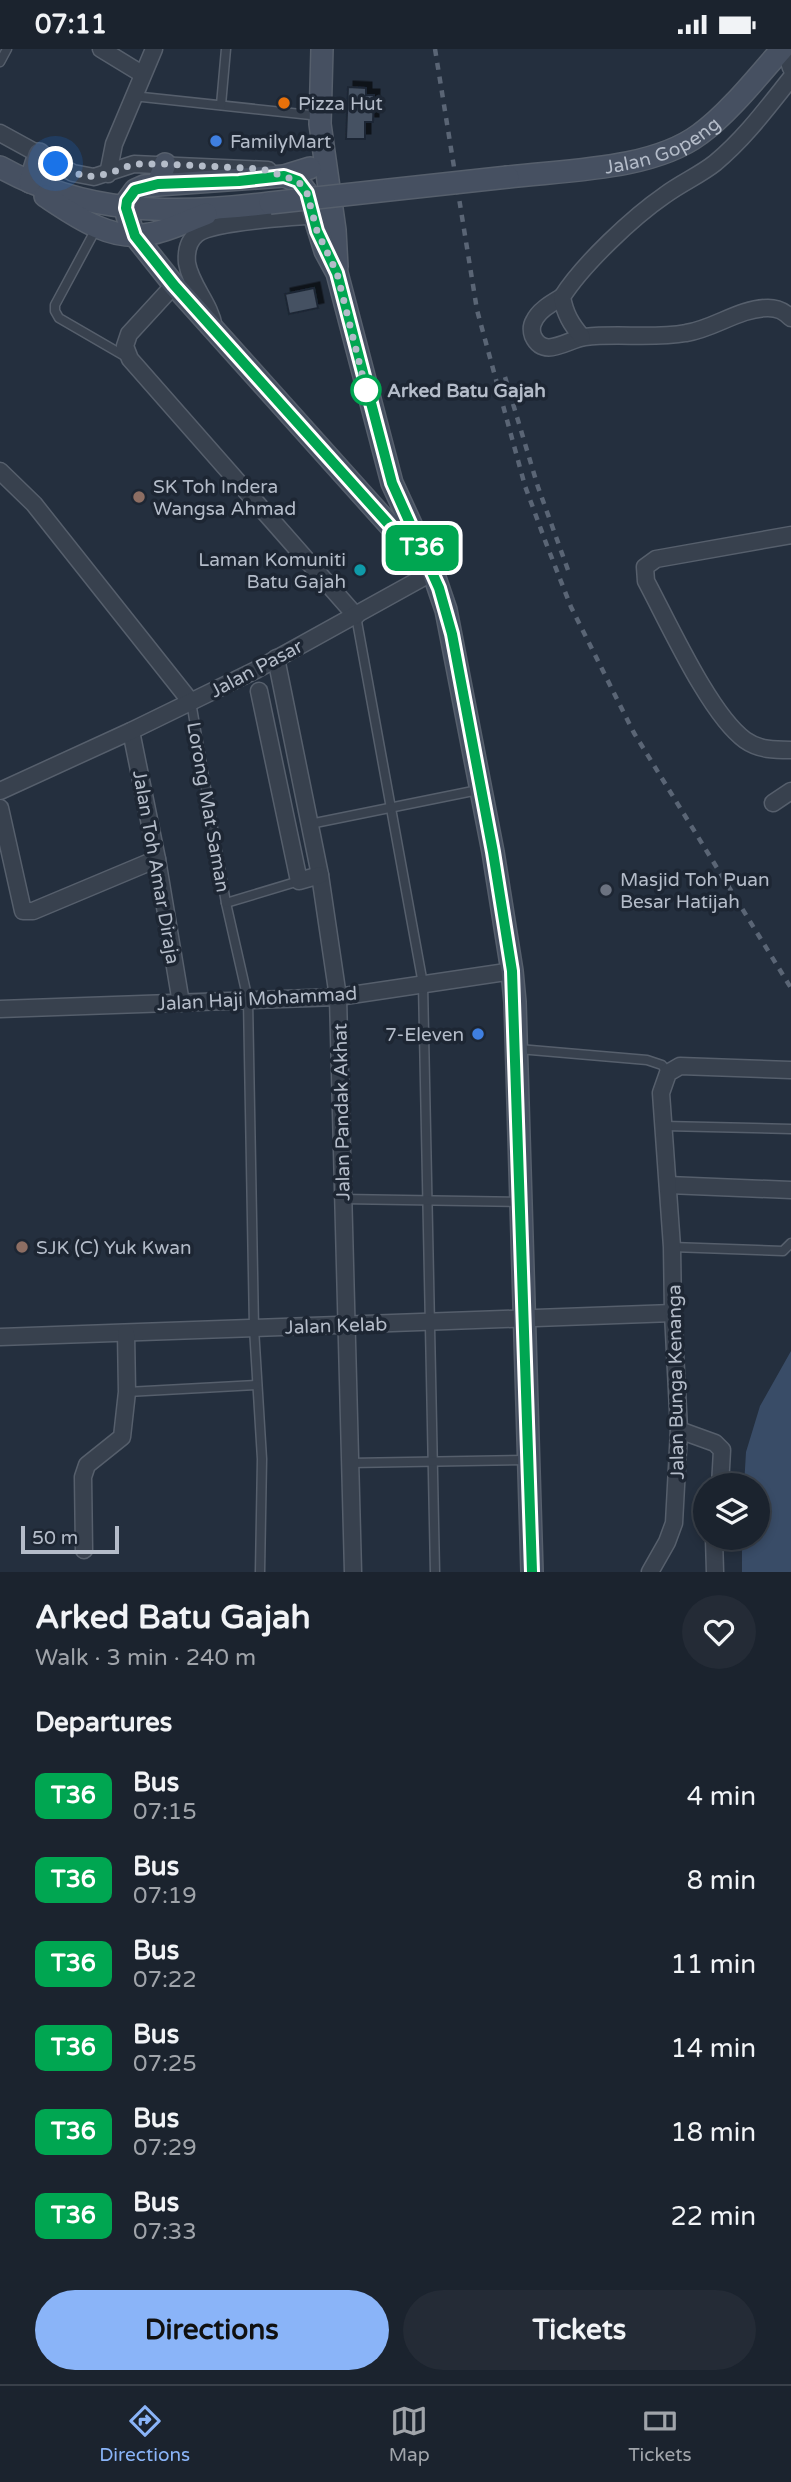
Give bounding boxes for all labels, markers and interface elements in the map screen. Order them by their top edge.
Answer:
text: 07:11 [35,9,107,40]
place label: Pizza Hut [298,93,383,115]
marker: Pizza Hut [276,95,292,111]
street label: Jalan Gopeng [603,113,725,179]
place label: FamilyMart [230,131,331,153]
marker: FamilyMart [208,133,224,149]
your location [38,146,73,181]
marker: Arked Batu Gajah [351,375,381,405]
place label: Arked Batu Gajah [387,380,546,403]
place label: SK Toh Indera Wangsa Ahmad [153,476,296,520]
marker: SK Toh Indera Wangsa Ahmad [131,489,147,505]
line badge: T36 [382,525,462,571]
text: T36 [400,533,444,562]
place label: Laman Komuniti Batu Gajah [198,549,346,593]
marker: Laman Komuniti Batu Gajah [352,562,368,578]
street label: Jalan Pasar [207,635,307,702]
street label: Lorong Mat Saman [182,720,234,894]
street label: Jalan Toh Amar Diraja [128,768,184,966]
place label: Masjid Toh Puan Besar Hatijah [620,869,770,913]
marker: Masjid Toh Puan Besar Hatijah [598,882,614,898]
street label: Jalan Haji Mohammad [156,983,358,1015]
street label: Jalan Pandak Akhat [329,1023,355,1201]
place label: 7-Eleven [385,1024,464,1046]
marker: 7-Eleven [470,1026,486,1042]
place label: SJK (C) Yuk Kwan [36,1237,191,1259]
marker: SJK (C) Yuk Kwan [14,1239,30,1255]
street label: Jalan Bunga Kenanga [663,1284,689,1480]
street label: Jalan Kelab [285,1313,388,1339]
map controls [693,1473,770,1550]
button: layers [693,1473,770,1550]
scale bar [21,1523,119,1555]
text: 50 m [32,1527,78,1549]
button: heart [682,1595,756,1669]
text: Arked Batu Gajah [35,1598,311,1637]
text: Walk · 3 min · 240 m [35,1644,256,1672]
text: Departures [35,1707,172,1738]
text: Bus [133,1767,179,1798]
text: T36 [51,1781,96,1810]
text: 4 min [687,1781,756,1812]
text: 07:15 [133,1798,197,1826]
text: Bus [133,1851,179,1882]
text: T36 [51,1865,96,1894]
text: 8 min [687,1865,756,1896]
text: 07:19 [133,1882,197,1910]
text: Bus [133,1935,179,1966]
text: T36 [51,1949,96,1978]
text: 11 min [670,1949,756,1980]
text: 07:22 [133,1966,197,1994]
text: Bus [133,2019,179,2050]
text: T36 [51,2033,96,2062]
text: 14 min [670,2033,756,2064]
text: 07:25 [133,2050,197,2078]
text: Bus [133,2103,179,2134]
text: T36 [51,2117,96,2146]
text: 18 min [670,2117,756,2148]
text: 07:29 [133,2134,197,2162]
text: Bus [133,2187,179,2218]
text: T36 [51,2201,96,2230]
text: 22 min [670,2201,756,2232]
text: 07:33 [133,2218,197,2246]
button: Directions [35,2290,389,2370]
button: Tickets [403,2290,756,2370]
tab: Directions [99,2402,190,2466]
tab: Map [389,2402,430,2466]
tab: Tickets [628,2402,692,2466]

